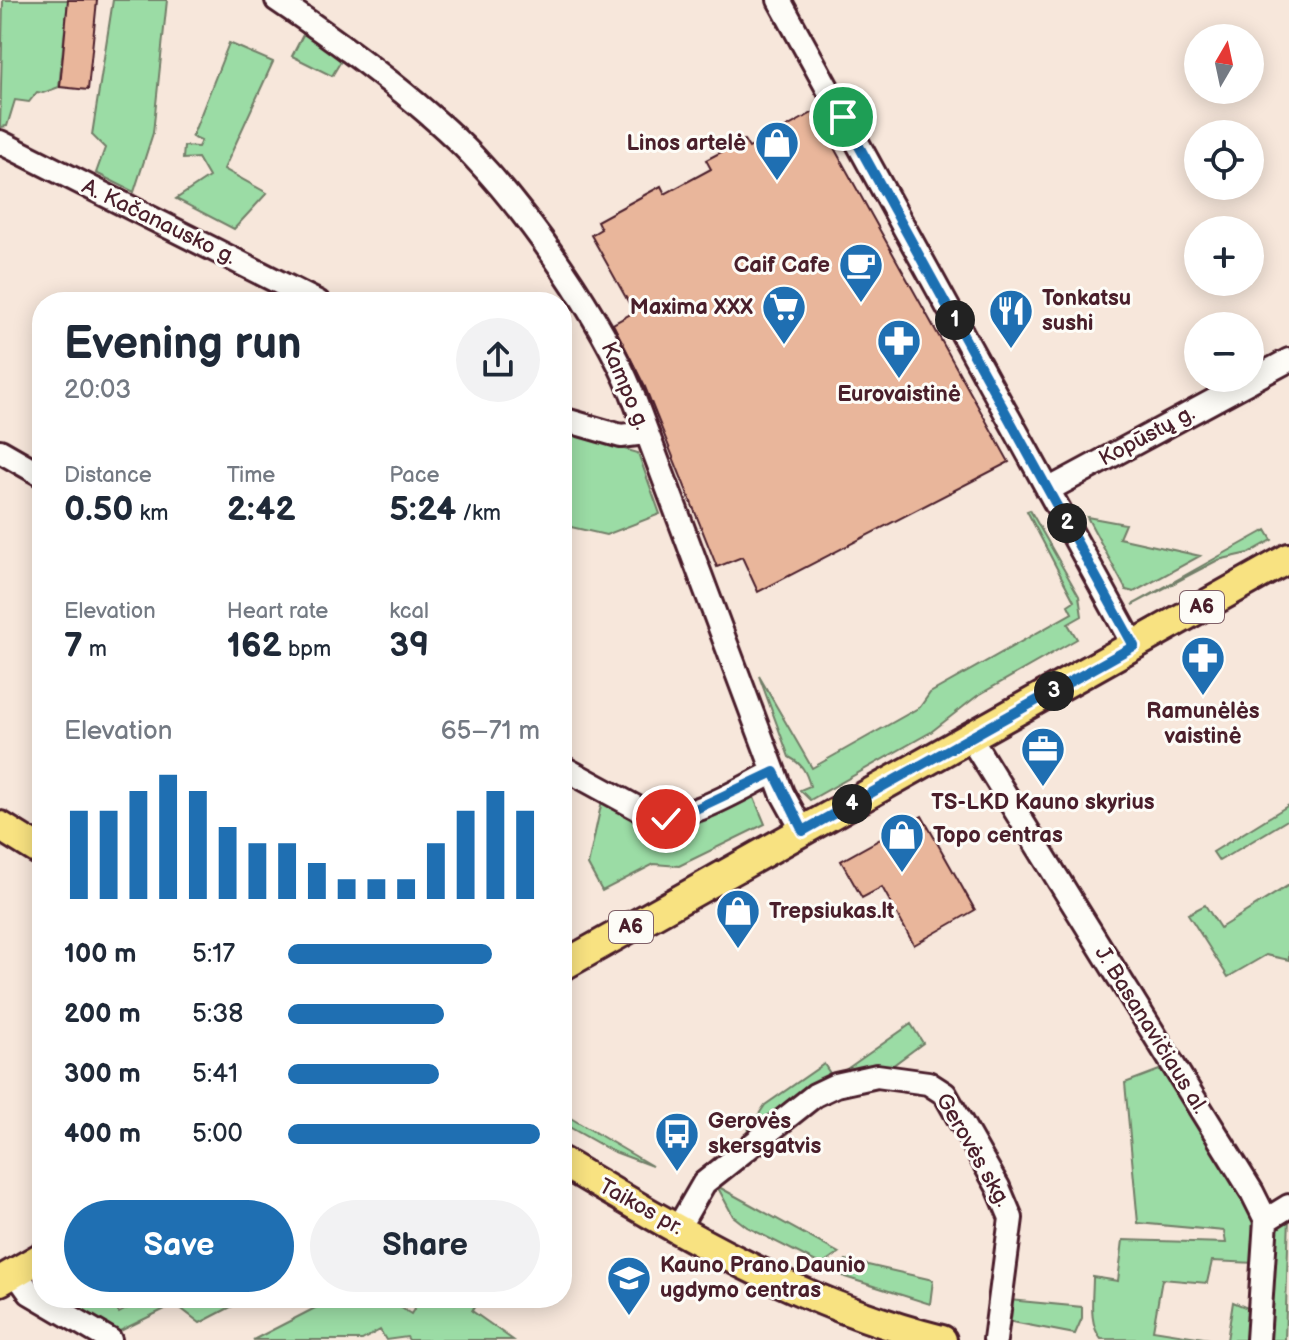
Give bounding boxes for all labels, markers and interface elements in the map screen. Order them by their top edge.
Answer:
north arrow [1184,24,1264,104]
map controls [1184,24,1264,392]
pin [809,83,877,151]
icon: arrive [821,95,865,139]
shop icon: Linos artelė [753,119,801,182]
button: locate [1184,120,1264,200]
place label: Linos artelė [626,130,746,157]
street label: A. Kačanausko g. [78,173,240,271]
button: + [1184,216,1264,296]
cafe icon: Caif Cafe [837,241,885,304]
place label: Caif Cafe [734,252,830,279]
supermarket icon: Maxima XXX [760,283,808,346]
place label: Tonkatsu sushi [1042,285,1131,337]
restaurant icon: Tonkatsu sushi [987,287,1035,350]
place label: Maxima XXX [630,294,753,321]
pin: 1 [935,300,975,340]
text: 1 [950,306,960,333]
button: − [1184,312,1264,392]
pharmacy icon: Eurovaistinė [875,317,923,380]
text: Evening run [64,318,301,371]
button: share [456,318,540,402]
street label: Kampo g. [594,338,656,434]
text: 20:03 [64,375,131,406]
place label: Eurovaistinė [837,381,961,408]
street label: Kopūstų g. [1094,399,1200,473]
text: Distance [64,462,152,489]
text: Time [227,462,275,489]
text: Pace [389,462,440,489]
text: 0.50 [64,489,133,530]
text: 2:42 [227,489,296,530]
text: 5:24 [389,489,456,530]
text: km [133,500,168,527]
text: /km [456,500,501,527]
pin: 2 [1047,503,1087,543]
text: 2 [1060,509,1074,536]
road number: A6 [1180,591,1224,623]
text: Elevation [64,598,156,625]
text: Heart rate [227,598,328,625]
text: kcal [389,598,429,625]
text: 7 [64,625,83,666]
text: 162 [227,625,282,666]
text: 39 [389,625,429,666]
pharmacy icon: Ramunėlės vaistinė [1179,634,1227,697]
text: m [83,636,107,663]
text: bpm [282,636,331,663]
pin: 3 [1034,671,1074,711]
text: 3 [1048,677,1060,704]
place label: Ramunėlės vaistinė [1146,698,1260,750]
text: Elevation [64,716,172,747]
text: 65–71 m [441,716,540,747]
office icon: TS-LKD Kauno skyrius [1019,725,1067,788]
pin: 4 [832,784,872,824]
pin [632,785,700,853]
place label: TS-LKD Kauno skyrius [931,789,1155,816]
text: 4 [846,790,858,817]
icon: check [644,797,688,841]
shop icon: Topo centras [878,811,926,874]
place label: Topo centras [933,822,1063,849]
shop icon: Trepsiukas.lt [714,887,762,950]
place label: Trepsiukas.lt [769,898,895,925]
road number: A6 [609,911,653,943]
text: 100 m [64,939,137,970]
text: 5:17 [192,939,235,970]
street label: J. Basanavičiaus al. [1089,941,1213,1119]
text: 200 m [64,999,141,1030]
text: 5:38 [192,999,243,1030]
text: 300 m [64,1059,141,1090]
text: 5:41 [192,1059,238,1090]
street label: Gerovės skg. [930,1088,1016,1212]
place label: Gerovės skersgatvis [708,1108,821,1160]
bus stop icon: Gerovės skersgatvis [653,1110,701,1173]
text: 400 m [64,1119,141,1150]
text: 5:00 [192,1119,243,1150]
street label: Taikos pr. [594,1173,688,1241]
button: Save [64,1200,294,1292]
button: Share [310,1200,540,1292]
place label: Kauno Prano Daunio ugdymo centras [660,1252,866,1304]
school or university icon: Kauno Prano Daunio ugdymo centras [605,1254,653,1317]

